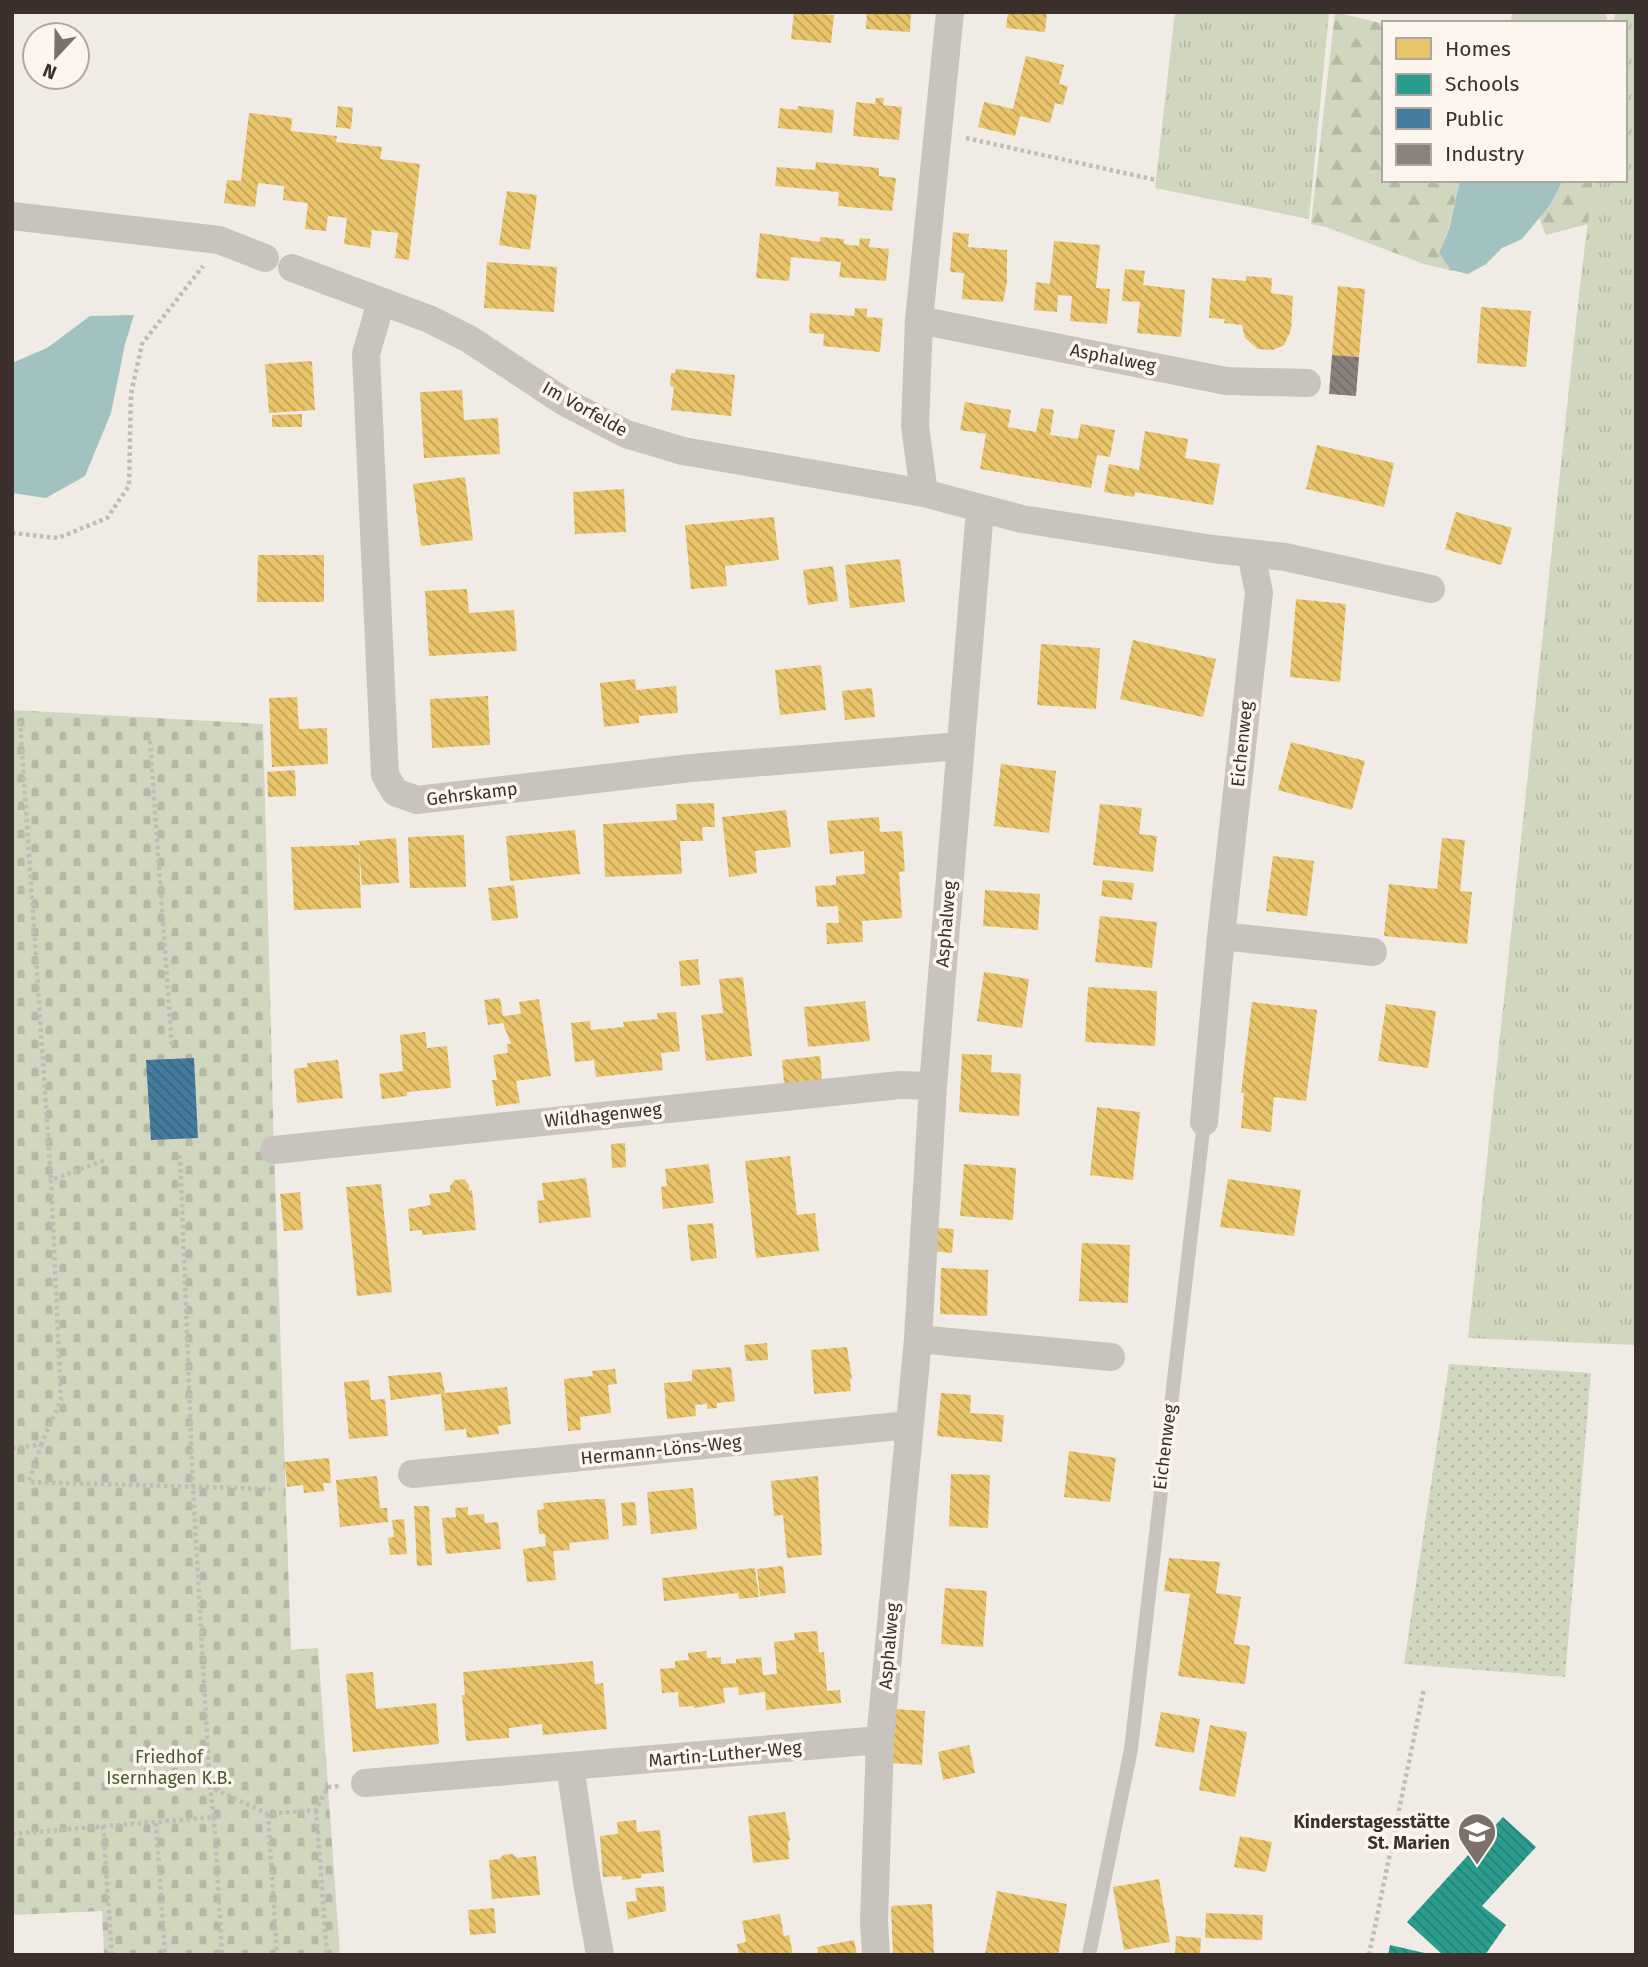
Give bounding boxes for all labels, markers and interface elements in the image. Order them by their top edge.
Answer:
north arrow [21,21,91,91]
legend [1382,21,1627,182]
text: Homes [1445,36,1511,62]
text: N [40,58,60,84]
text: Schools [1445,71,1519,97]
text: Public [1445,106,1503,132]
text: Industry [1445,141,1525,167]
street label: Asphalweg [1068,339,1158,377]
street label: Im Vorfelde [539,377,631,441]
street label: Eichenweg [1227,699,1258,788]
street label: Gehrskamp [425,777,519,811]
street label: Asphalweg [931,879,961,968]
street label: Wildhagenweg [543,1098,663,1132]
street label: Eichenweg [1149,1402,1181,1491]
street label: Hermann-Löns-Weg [580,1431,743,1469]
street label: Asphalweg [874,1601,904,1690]
street label: Martin-Luther-Weg [648,1736,803,1772]
park label: Friedhof Isernhagen K.B. [106,1746,232,1789]
place label: Kinderstagesstätte St. Marien [1293,1811,1450,1854]
school or university icon: Kinderstagesstätte St. Marien [1456,1811,1498,1866]

